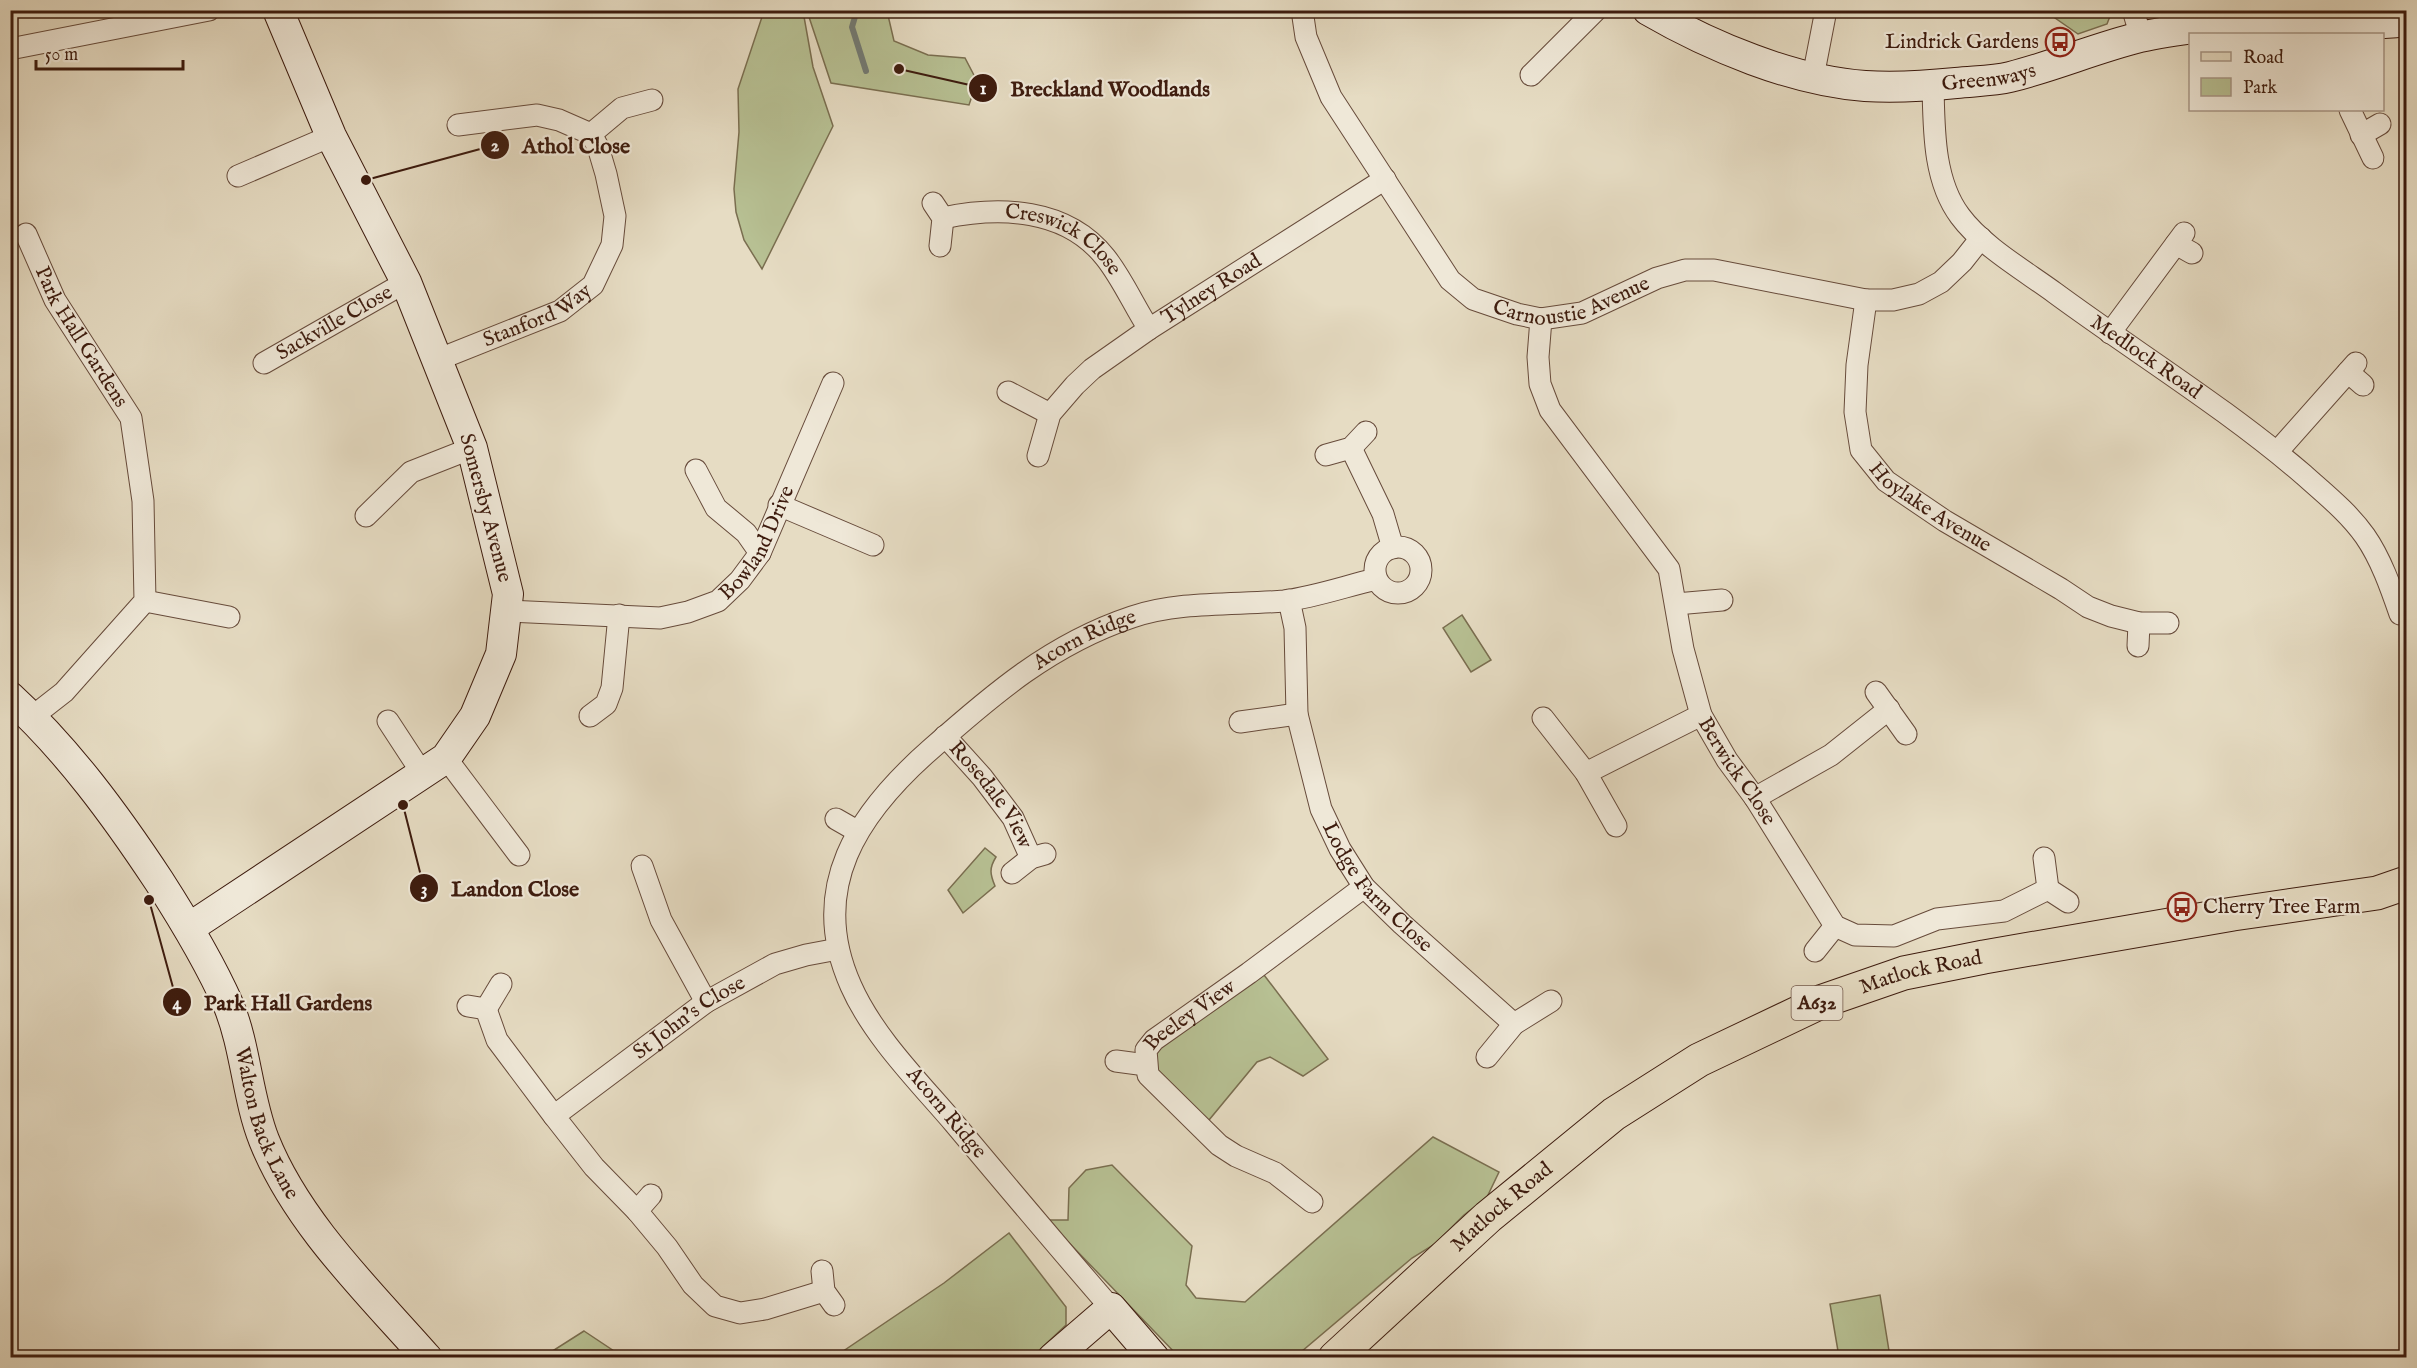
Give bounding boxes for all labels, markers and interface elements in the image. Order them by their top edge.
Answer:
bus stop icon: Lindrick Gardens [2044,26,2076,58]
place label: Lindrick Gardens [1885,29,2039,56]
scale bar [36,33,183,71]
legend [2189,33,2384,111]
text: 50 m [45,44,78,67]
text: Road [2243,47,2284,70]
street label: Greenways [1940,57,2039,98]
callout: Breckland Woodlands [968,68,1222,108]
text: Breckland Woodlands [1010,76,1210,104]
text: Park [2243,77,2278,100]
text: 1 [980,78,987,101]
callout: Athol Close [480,125,642,165]
text: Athol Close [521,133,630,161]
text: 2 [491,135,500,158]
street label: Creswick Close [1004,198,1128,281]
street label: Tylney Road [1156,247,1267,331]
street label: Park Hall Gardens [28,262,134,413]
street label: Carnoustie Avenue [1489,270,1654,333]
street label: Stanford Way [479,277,598,354]
street label: Sackville Close [271,279,398,367]
street label: Medlock Road [2085,309,2208,406]
street label: Somersby Avenue [452,431,518,586]
street label: Hoylake Avenue [1863,456,1997,559]
street label: Bowland Drive [713,481,801,606]
street label: Acorn Ridge [1027,603,1140,677]
street label: Berwick Close [1692,712,1782,831]
street label: Rosedale View [943,735,1039,854]
street label: Lodge Farm Close [1316,818,1439,959]
callout: Landon Close [409,868,592,908]
text: Landon Close [451,876,579,904]
text: 3 [421,879,427,902]
bus stop icon: Cherry Tree Farm [2166,891,2198,923]
place label: Cherry Tree Farm [2203,894,2360,921]
street label: Matlock Road [1856,944,1985,1001]
street label: St John's Close [627,969,750,1066]
street label: Beeley View [1138,973,1242,1056]
callout: Park Hall Gardens [162,982,385,1022]
road number: A632 [1792,986,1842,1020]
text: Park Hall Gardens [204,990,372,1018]
text: 4 [173,993,183,1016]
street label: Walton Back Lane [228,1044,305,1205]
street label: Acorn Ridge [899,1061,992,1165]
street label: Matlock Road [1445,1156,1559,1258]

